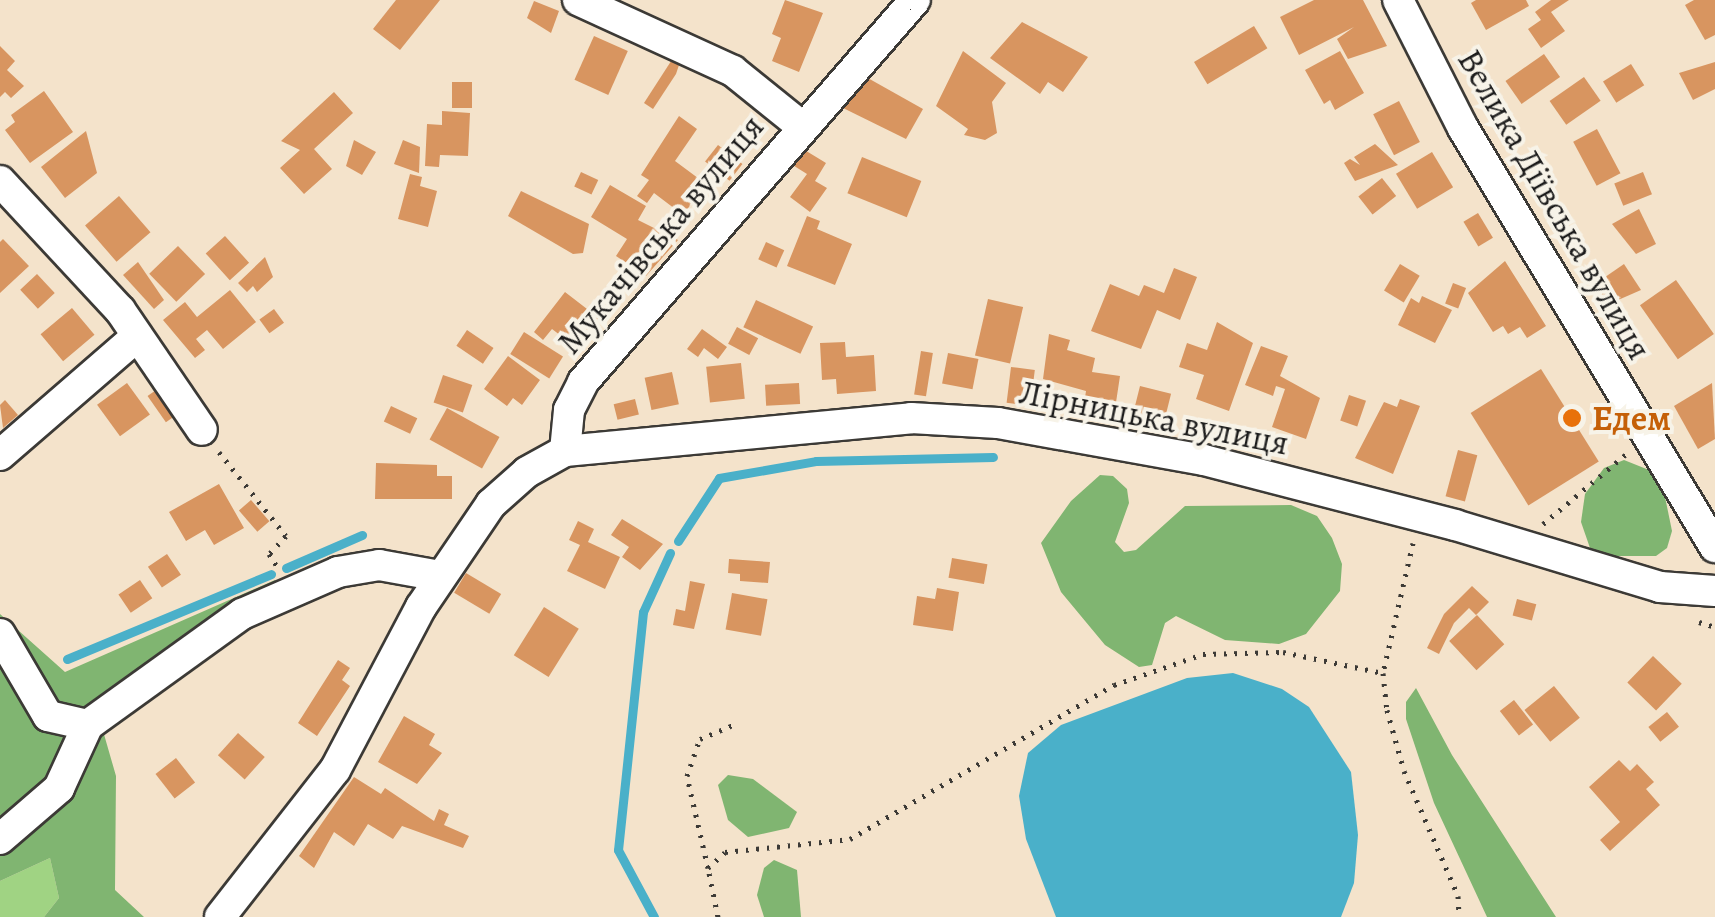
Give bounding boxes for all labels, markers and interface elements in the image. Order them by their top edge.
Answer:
street label: Велика Діївська вулиця [1449,41,1661,367]
street label: Мукачівська вулиця [548,106,772,362]
street label: Лірницька вулиця [1016,370,1292,464]
place label: Едем [1592,397,1671,439]
marker: Едем [1561,407,1583,429]

